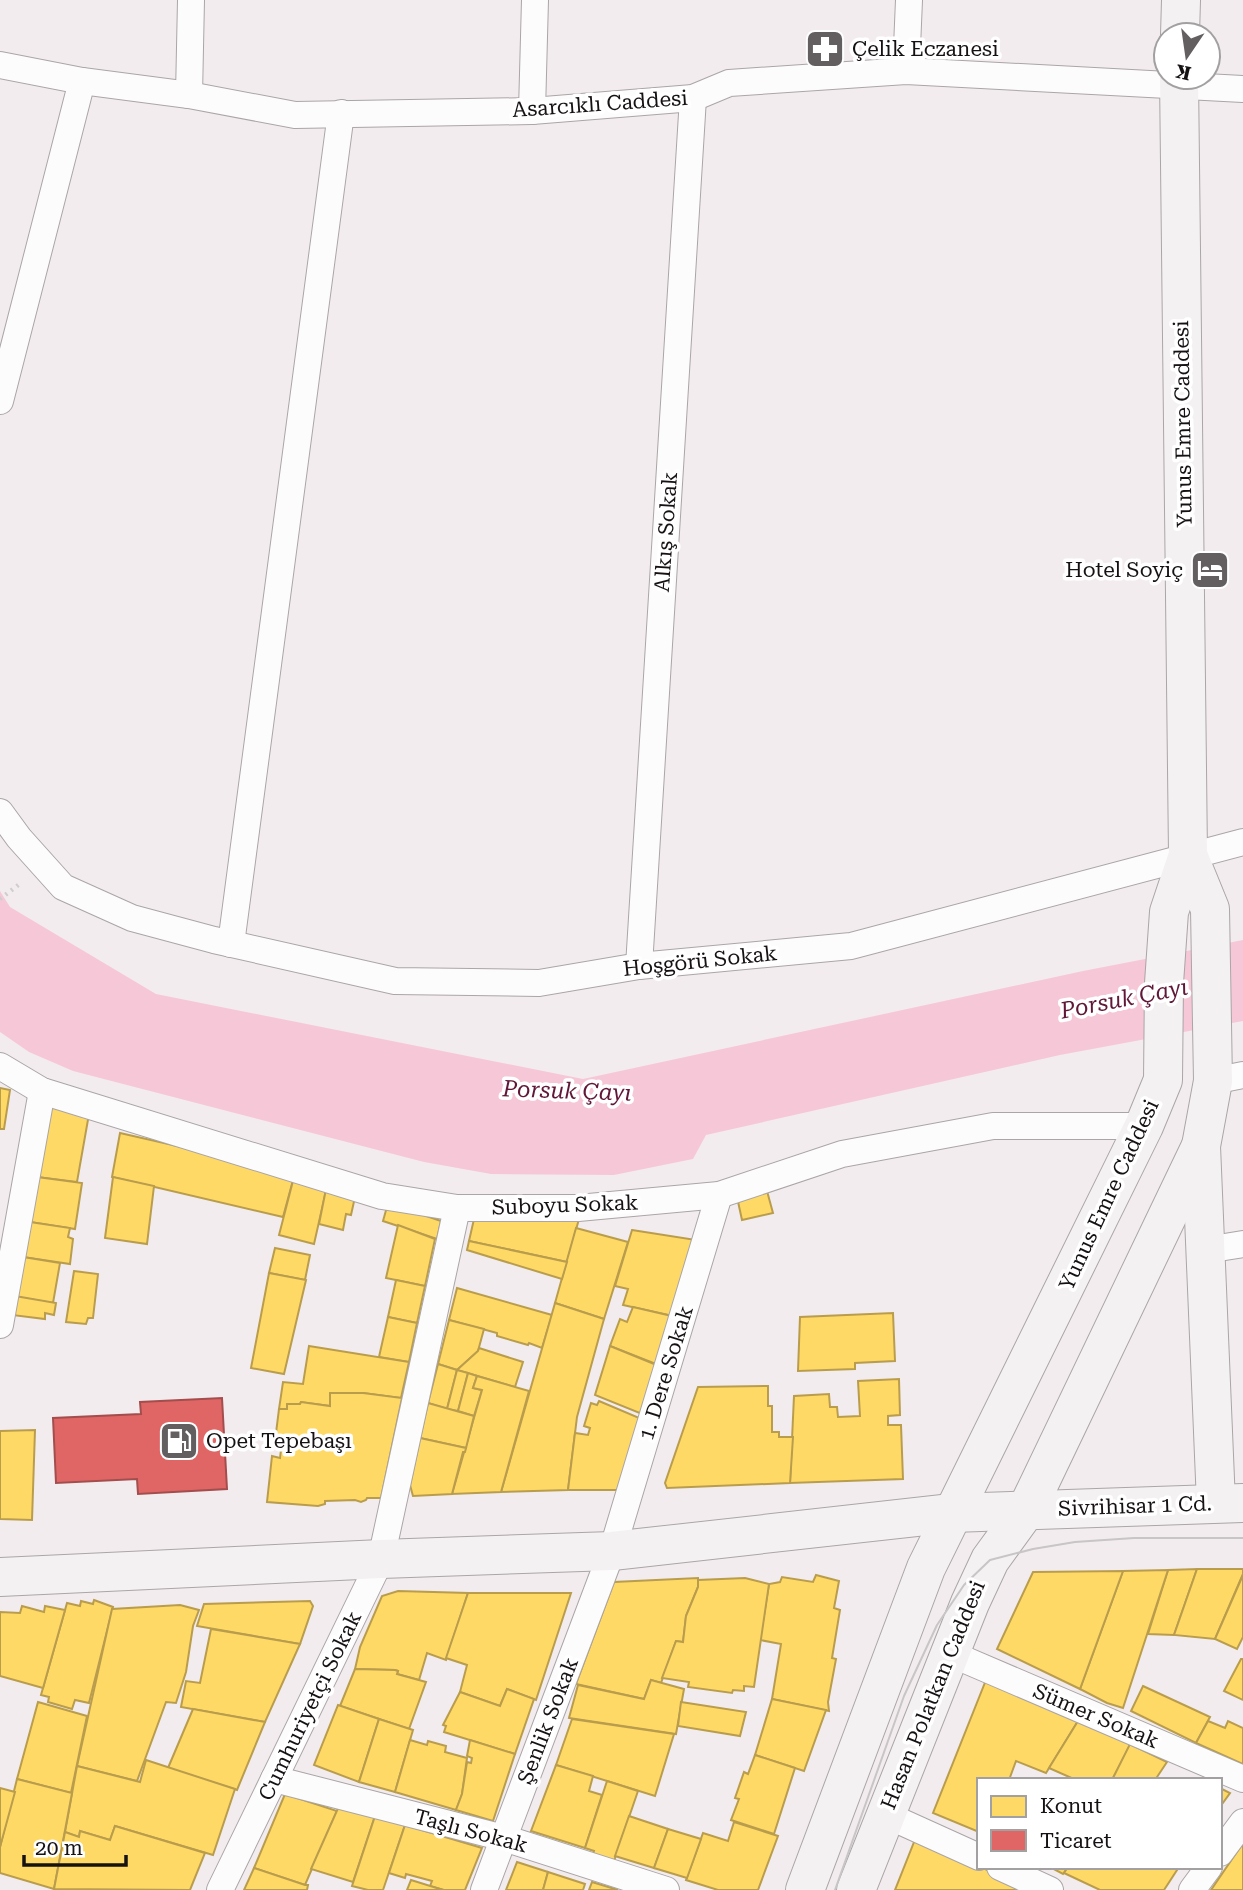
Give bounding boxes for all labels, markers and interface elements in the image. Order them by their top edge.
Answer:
north arrow [1152,21,1222,91]
pharmacy icon: Çelik Eczanesi [804,28,846,70]
place label: Çelik Eczanesi [852,37,999,61]
text: K [1173,59,1193,85]
street label: Asarcıklı Caddesi [512,86,689,122]
street label: Yunus Emre Caddesi [1169,320,1197,528]
street label: Alkış Sokak [650,471,682,593]
hotel icon: Hotel Soyiç [1189,549,1231,591]
place label: Hotel Soyiç [1065,558,1183,582]
street label: Hoşgörü Sokak [622,941,778,981]
water label: Porsuk Çayı [1057,973,1190,1025]
water label: Porsuk Çayı [501,1075,632,1107]
street label: Yunus Emre Caddesi [1054,1096,1164,1294]
street label: Suboyu Sokak [491,1190,639,1220]
street label: 1. Dere Sokak [634,1303,698,1443]
fuel station icon: Opet Tepebaşı [158,1420,200,1462]
place label: Opet Tepebaşı [206,1429,352,1453]
street label: Sivrihisar 1 Cd. [1058,1491,1212,1521]
street label: Hasan Polatkan Caddesi [876,1577,990,1813]
street label: Cumhuriyetçi Sokak [254,1608,366,1804]
street label: Şenlik Sokak [513,1654,583,1788]
street label: Sümer Sokak [1029,1679,1163,1753]
legend [977,1778,1222,1869]
text: Konut [1040,1794,1102,1818]
street label: Taşlı Sokak [412,1804,530,1858]
scale bar [24,1824,126,1868]
text: Ticaret [1040,1829,1112,1853]
text: 20 m [35,1836,83,1860]

